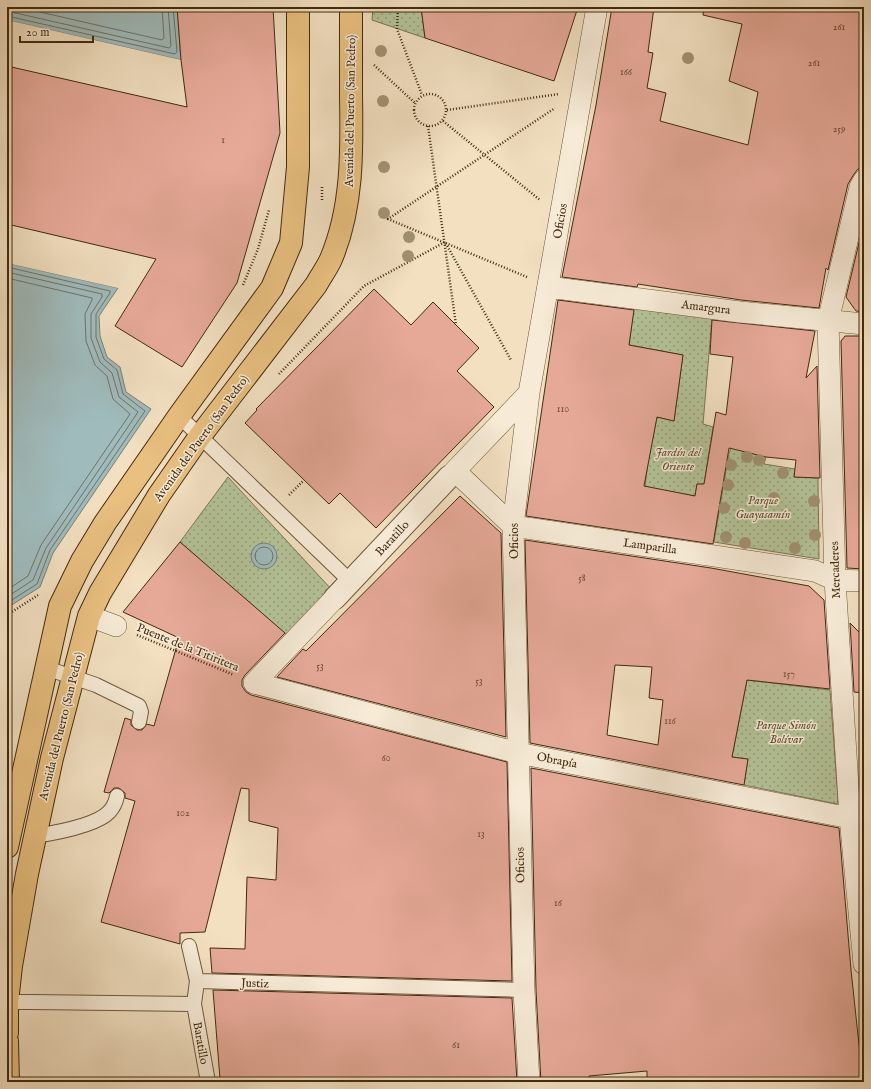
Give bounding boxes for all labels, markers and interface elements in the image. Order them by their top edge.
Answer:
scale bar [20,18,93,44]
house number: 261 [833,21,846,34]
text: 20 m [26,25,49,40]
street label: Avenida del Puerto (San Pedro) [342,35,359,188]
house number: 261 [808,57,821,70]
house number: 166 [620,66,633,79]
house number: 259 [833,123,845,136]
house number: 1 [221,134,225,147]
street label: Oficios [550,202,571,240]
street label: Amargura [680,297,732,318]
street label: Avenida del Puerto (San Pedro) [150,372,252,505]
house number: 110 [557,403,569,416]
park label: Jardín del Oriente [655,445,702,474]
park label: Parque Guayasamín [736,493,791,522]
street label: Baratillo [372,517,413,559]
street label: Oficios [507,523,522,559]
street label: Lamparilla [622,535,679,559]
street label: Mercaderes [827,541,844,599]
house number: 58 [578,572,586,585]
street label: Puente de la Titiritera [135,620,242,675]
street label: Avenida del Puerto (San Pedro) [36,650,87,803]
house number: 53 [316,660,324,673]
house number: 157 [783,668,795,681]
house number: 53 [475,675,483,688]
house number: 116 [664,715,677,728]
park label: Parque Simón Bolívar [756,718,817,747]
street label: Obrapía [535,749,579,773]
house number: 60 [381,752,391,765]
house number: 102 [176,807,190,820]
house number: 13 [477,828,485,841]
street label: Oficios [513,847,528,883]
house number: 16 [554,897,563,910]
street label: Justiz [239,975,270,992]
street label: Baratillo [189,1021,212,1066]
house number: 61 [452,1039,460,1052]

